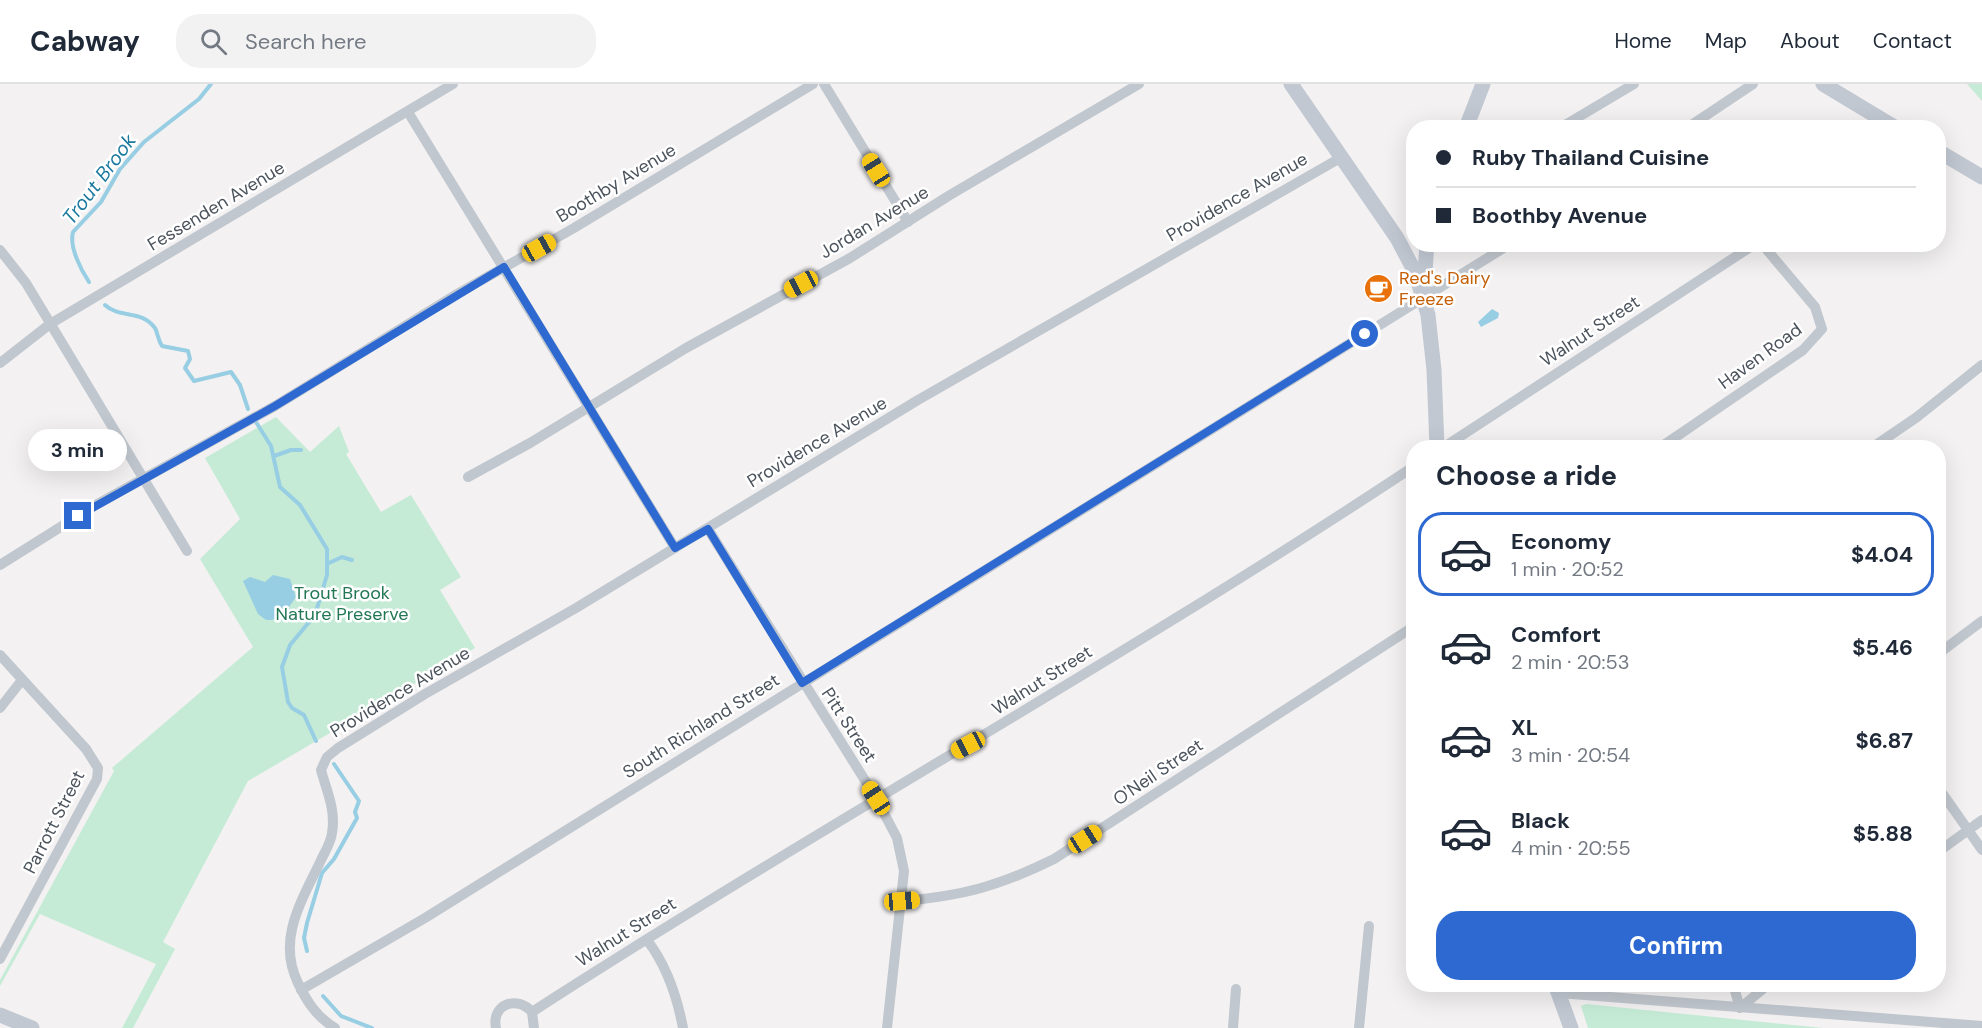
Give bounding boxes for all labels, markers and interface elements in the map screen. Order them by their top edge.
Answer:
search box [176,14,596,68]
text: Cabway [30,23,140,60]
icon: search [197,25,230,58]
text: Search here [245,27,366,56]
text: Home [1614,27,1672,55]
text: Map [1705,27,1747,55]
text: About [1780,27,1840,55]
text: Contact [1873,27,1952,55]
water label: Trout Brook [56,128,142,230]
street label: Boothby Avenue [552,138,680,228]
text: Ruby Thailand Cuisine [1472,143,1709,172]
street label: Providence Avenue [1162,147,1312,247]
car [859,150,893,190]
street label: Fessenden Avenue [143,156,289,256]
street label: Jordan Avenue [815,180,933,264]
text: Boothby Avenue [1472,201,1647,230]
car [519,231,559,265]
place label: Red's Dairy Freeze [1399,266,1491,311]
car [781,268,821,300]
cafe icon: Red's Dairy Freeze [1362,272,1394,304]
street label: Walnut Street [1536,290,1644,372]
street label: Haven Road [1713,317,1807,395]
route start [1351,320,1378,347]
street label: Providence Avenue [743,391,891,493]
callout: 3 min [28,429,128,471]
text: 3 min [51,437,104,463]
text: Choose a ride [1436,458,1617,493]
route end [64,502,91,529]
icon: car [1439,527,1493,581]
text: Economy [1511,527,1611,556]
text: $4.04 [1851,540,1913,569]
text: 1 min · 20:52 [1511,556,1624,582]
park label: Trout Brook Nature Preserve [276,581,408,626]
icon: car [1439,620,1493,674]
text: Comfort [1511,620,1601,649]
text: $5.46 [1852,633,1913,662]
street label: Walnut Street [987,640,1097,720]
street label: Providence Avenue [326,641,474,743]
text: 2 min · 20:53 [1511,649,1630,675]
street label: South Richland Street [618,668,784,784]
street label: Pitt Street [816,683,882,767]
icon: car [1439,713,1493,767]
text: XL [1511,713,1538,742]
text: $6.87 [1855,726,1913,755]
car [948,729,988,761]
street label: O'Neil Street [1108,733,1208,811]
text: 3 min · 20:54 [1511,742,1630,768]
street label: Parrott Street [18,766,90,878]
car [859,778,893,818]
icon: car [1439,806,1493,860]
text: Black [1511,806,1570,835]
text: $5.88 [1853,819,1913,848]
car [1065,822,1105,856]
text: 4 min · 20:55 [1511,835,1631,861]
car [883,890,921,912]
street label: Walnut Street [571,892,681,972]
button: Confirm [1436,911,1916,980]

